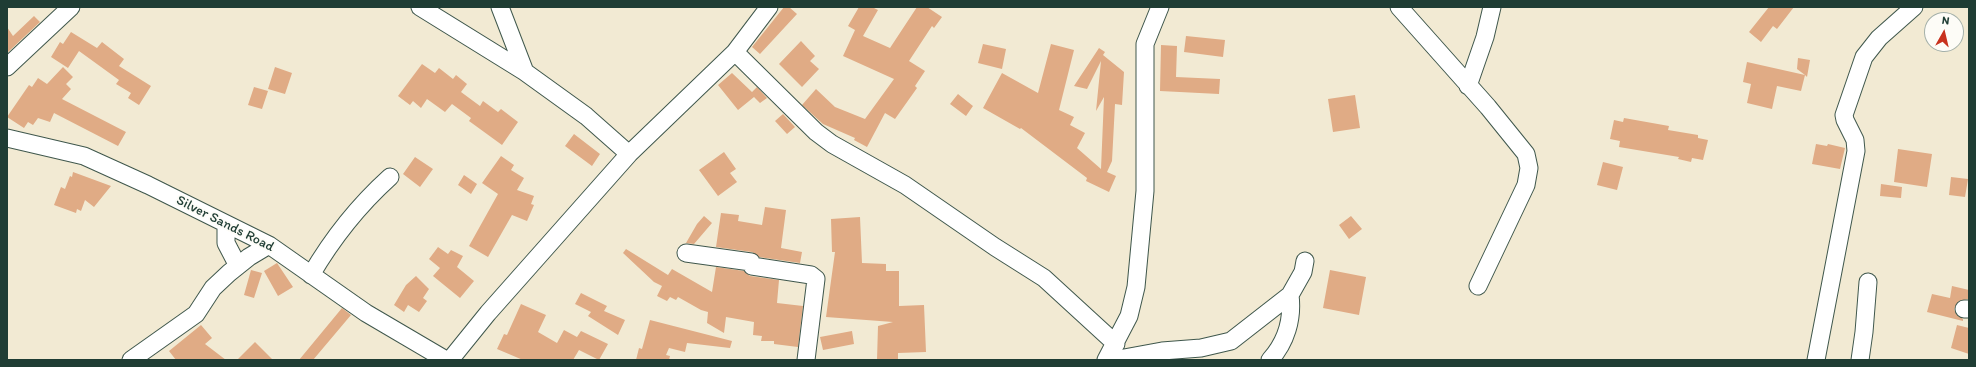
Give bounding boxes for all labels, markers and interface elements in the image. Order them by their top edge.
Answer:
north arrow [1924,12,1964,52]
text: N [1941,14,1950,28]
street label: Silver Sands Road [173,192,277,256]

